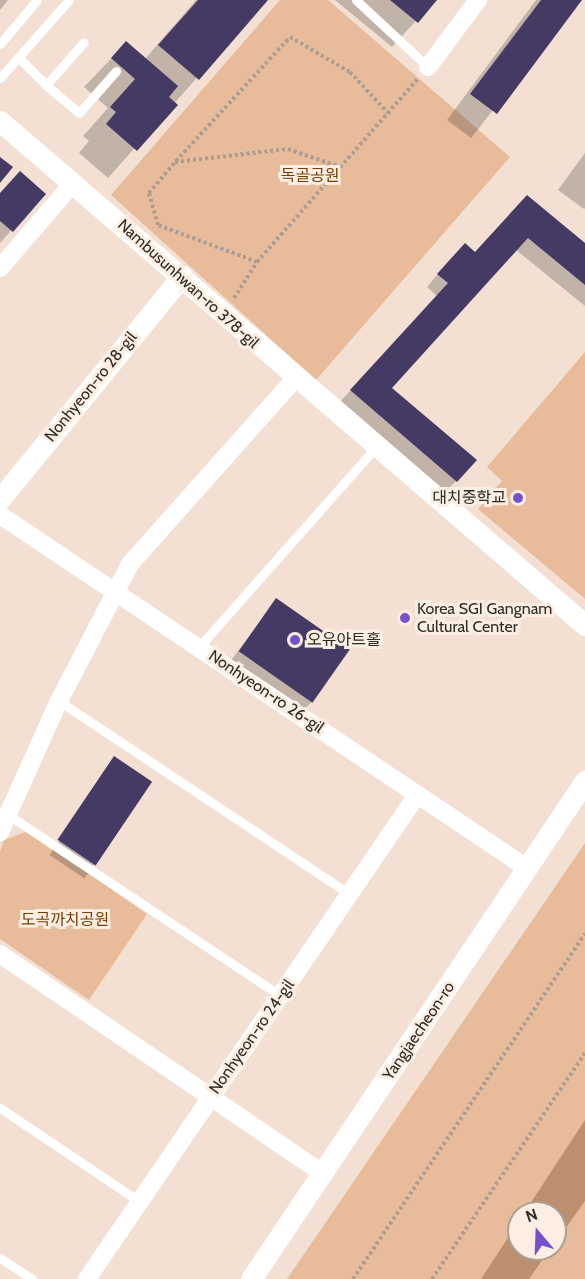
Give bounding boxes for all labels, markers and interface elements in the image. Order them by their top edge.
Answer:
park label: 독골공원 [281,166,339,186]
street label: Nambusunhwan-ro 378-gil [113,216,263,352]
street label: Nonhyeon-ro 28-gil [41,328,141,446]
place label: 대치중학교 [432,488,506,508]
marker: 대치중학교 [511,491,525,505]
place label: Korea SGI Gangnam Cultural Center [417,599,552,637]
marker: Korea SGI Gangnam Cultural Center [398,611,412,625]
place label: 오유아트홀 [307,630,381,650]
marker: 오유아트홀 [288,633,302,647]
street label: Nonhyeon-ro 26-gil [205,646,327,738]
park label: 도곡까치공원 [21,910,109,930]
street label: Nonhyeon-ro 24-gil [205,976,299,1098]
street label: Yangjaecheon-ro [379,978,459,1084]
north arrow [507,1201,567,1261]
text: N [523,1205,540,1226]

